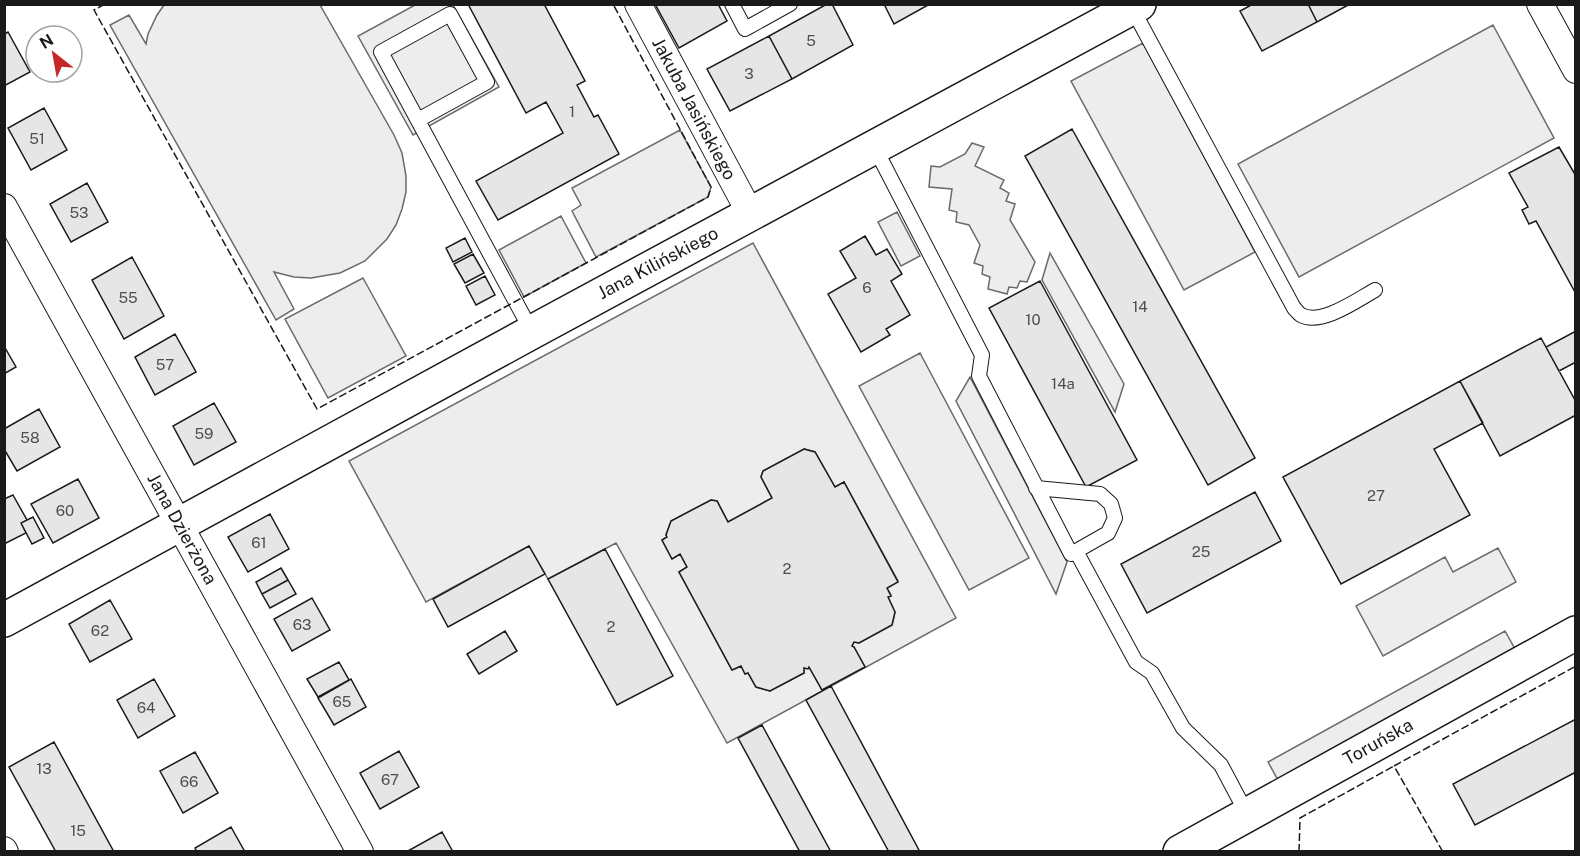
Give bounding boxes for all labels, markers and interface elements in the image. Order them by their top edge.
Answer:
north arrow [24,24,84,84]
text: N [36,30,57,53]
house number: 5 [806,32,816,49]
street label: Jakuba Jasińskiego [648,34,741,183]
house number: 3 [744,65,754,82]
house number: 1 [569,103,575,120]
house number: 51 [29,130,45,147]
house number: 53 [69,204,89,221]
street label: Jana Kilińskiego [594,222,722,303]
house number: 6 [862,279,872,296]
house number: 55 [118,289,138,306]
house number: 14 [1132,298,1148,315]
house number: 10 [1025,311,1041,328]
house number: 57 [156,356,174,373]
house number: 14a [1051,375,1075,392]
house number: 59 [195,425,213,442]
house number: 58 [20,429,40,446]
street label: Jana Dzierżona [143,470,222,588]
house number: 27 [1367,487,1385,504]
house number: 60 [56,502,74,519]
house number: 61 [251,534,267,551]
house number: 25 [1192,543,1210,560]
house number: 2 [783,560,792,577]
house number: 63 [293,616,311,633]
house number: 2 [607,618,616,635]
house number: 62 [91,622,109,639]
house number: 65 [333,693,351,710]
house number: 64 [137,699,155,716]
street label: Toruńska [1339,714,1416,769]
house number: 13 [36,760,52,777]
house number: 67 [381,771,399,788]
house number: 66 [180,773,198,790]
house number: 15 [70,822,86,839]

